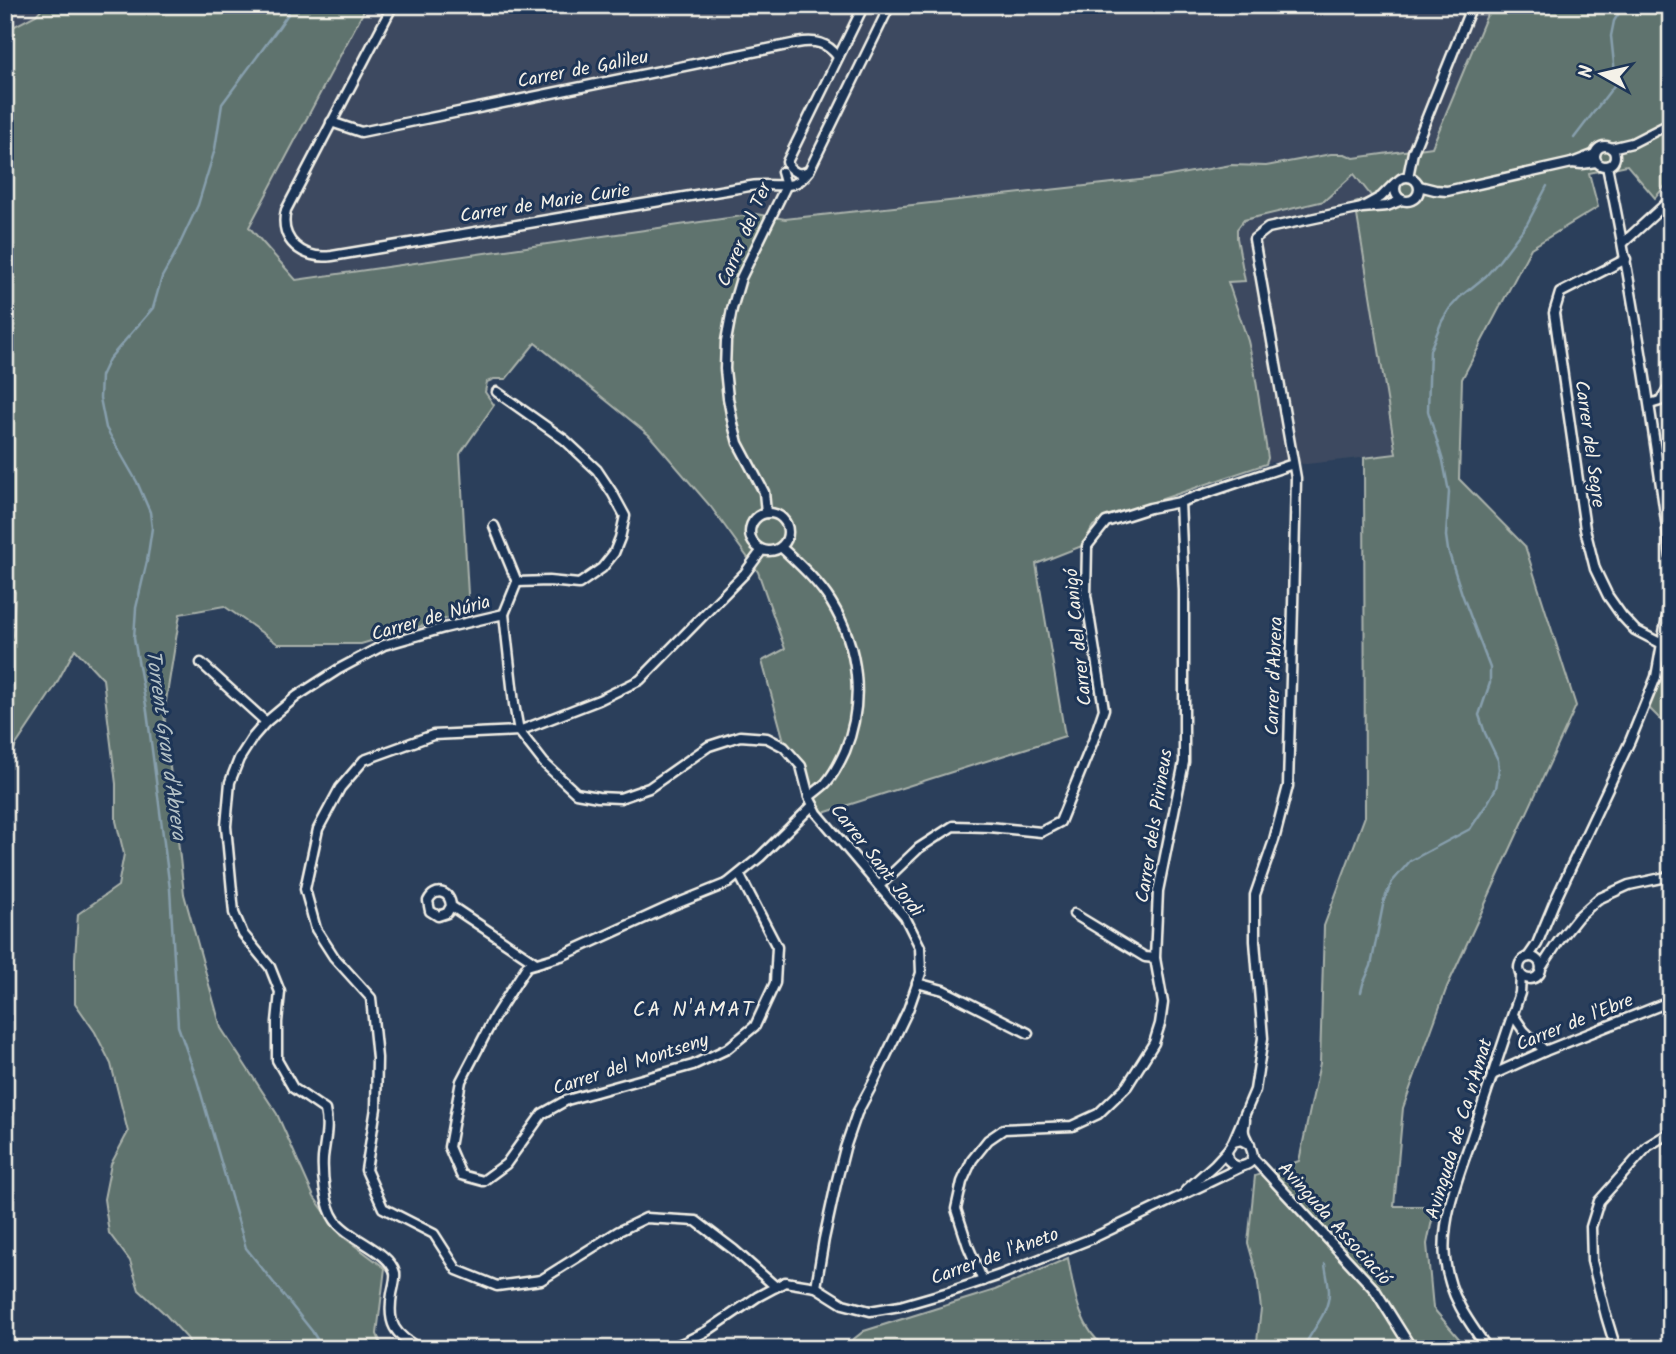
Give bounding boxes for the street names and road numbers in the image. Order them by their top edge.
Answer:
street label: Carrer de Galileu [515,43,651,97]
street label: Carrer de Marie Curie [458,176,633,232]
street label: Carrer del Ter [710,177,781,292]
street label: Carrer del Segre [1565,378,1613,510]
street label: Carrer del Canigó [1057,565,1101,707]
street label: Carrer de Núria [368,588,494,650]
street label: Carrer d'Abrera [1258,616,1292,736]
street label: Carrer dels Pirineus [1128,747,1182,905]
street label: Carrer Sant Jordi [822,798,931,925]
street label: Carrer de l'Ebre [1512,986,1639,1060]
street label: Carrer del Montseny [549,1025,714,1104]
street label: Avinguda de Ca n'Amat [1418,1034,1502,1223]
street label: Avinguda Associació [1270,1155,1399,1294]
street label: Carrer de l'Aneto [927,1220,1063,1294]

